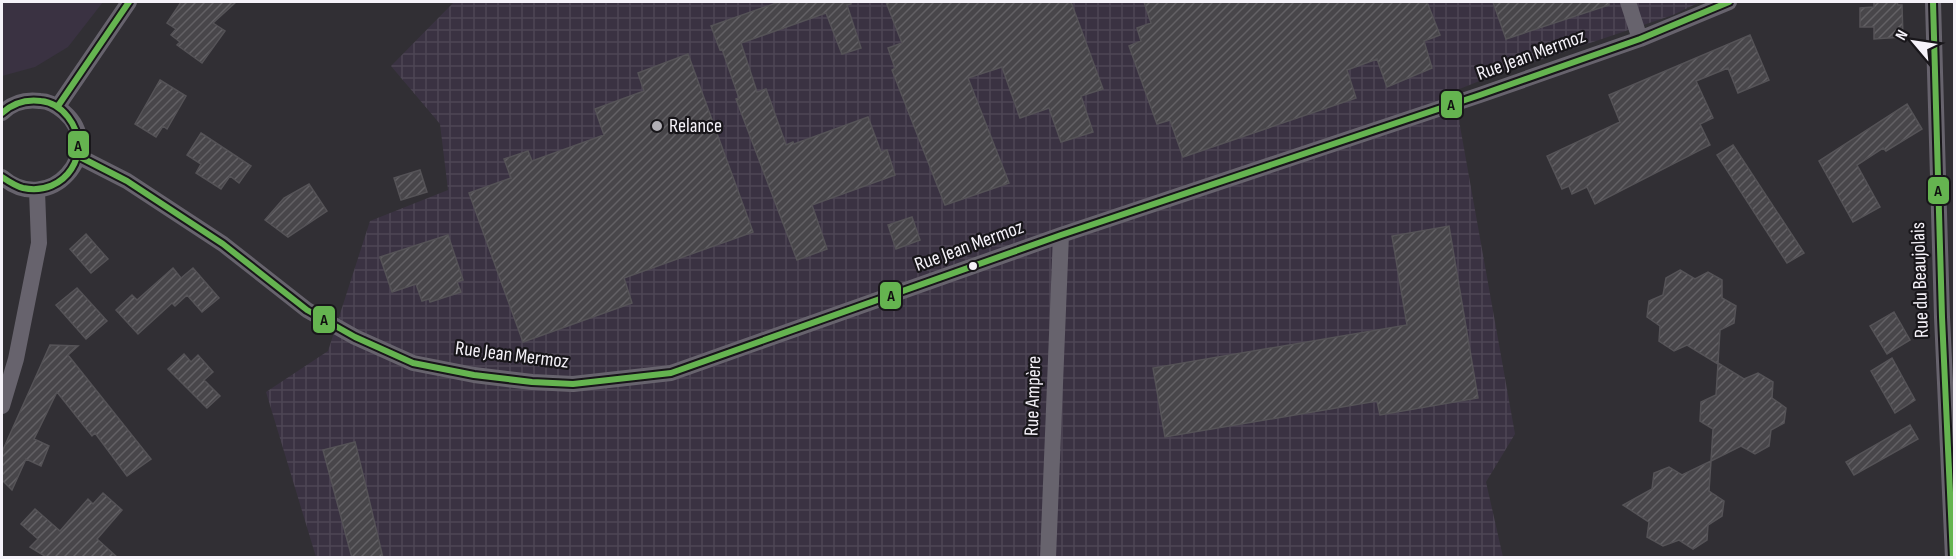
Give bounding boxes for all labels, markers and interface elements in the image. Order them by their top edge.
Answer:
north arrow [1884,12,1944,72]
street label: Rue Jean Mermoz [1473,24,1589,86]
text: N [1892,27,1913,44]
line badge: A [1440,90,1463,119]
text: A [1446,96,1455,115]
place label: Relance [669,114,722,138]
marker: Relance [650,119,664,133]
line badge: A [67,130,90,159]
text: A [73,137,82,156]
line badge: A [1927,176,1950,205]
text: A [1933,182,1942,201]
street label: Rue Jean Mermoz [911,215,1027,277]
street label: Rue du Beaujolais [1906,222,1934,338]
unlabelled marker [967,260,979,272]
line badge: A [879,281,902,310]
text: A [886,287,895,306]
line badge: A [312,305,336,334]
text: A [319,311,328,330]
street label: Rue Jean Mermoz [454,336,570,374]
street label: Rue Ampère [1020,355,1046,437]

